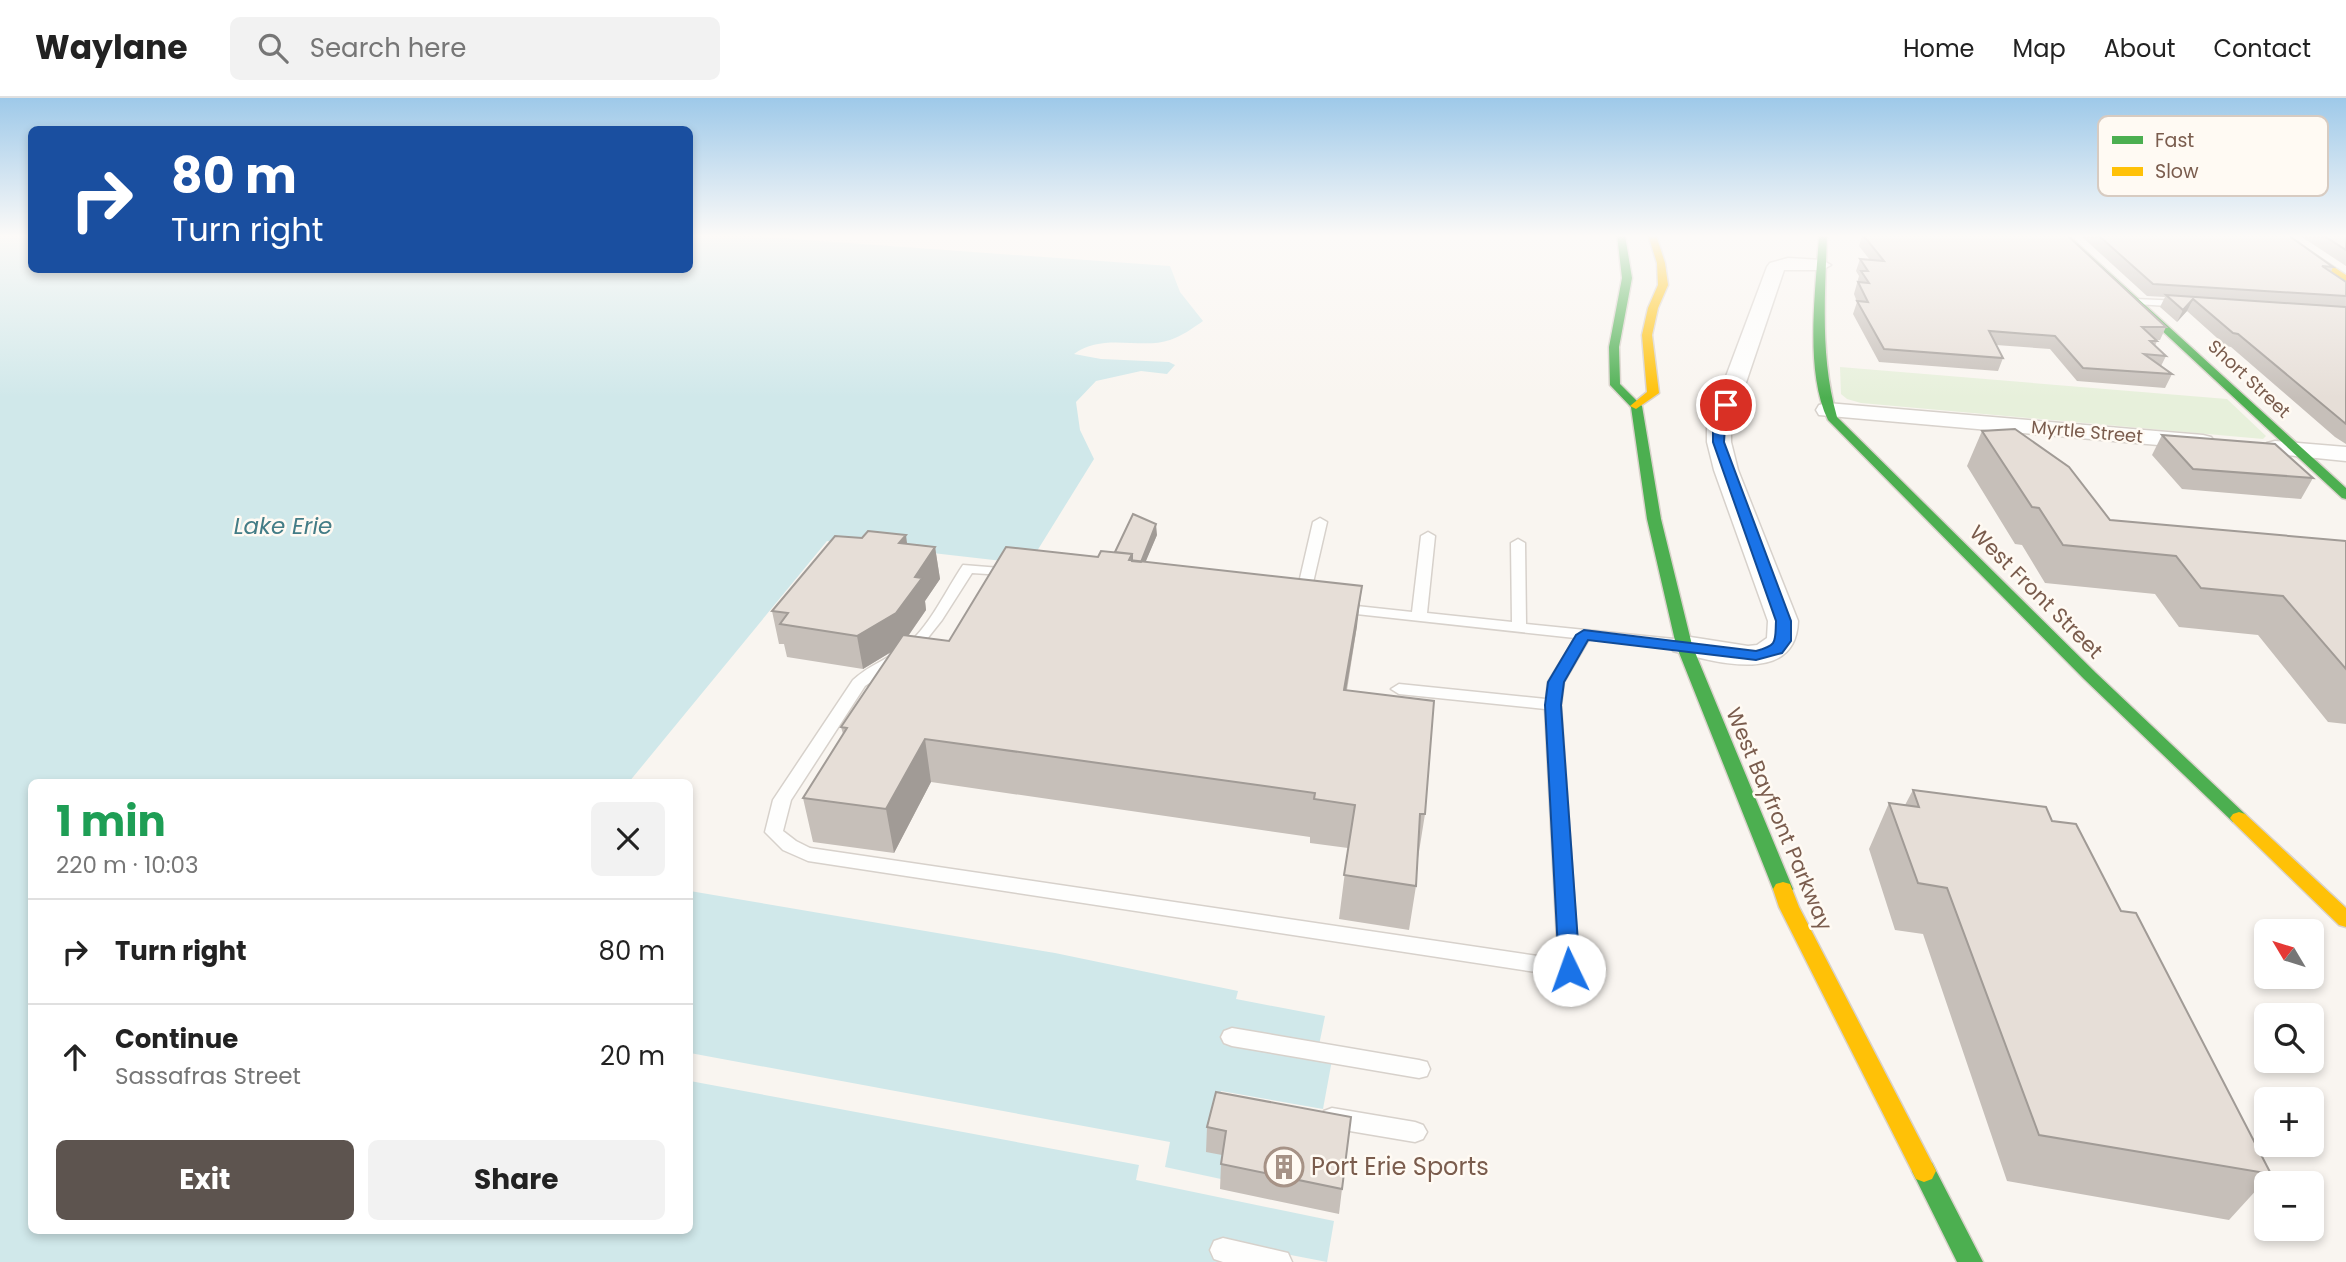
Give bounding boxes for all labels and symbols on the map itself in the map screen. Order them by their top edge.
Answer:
legend [2098,116,2328,196]
text: Fast [2155,127,2194,154]
text: Slow [2155,158,2199,185]
street label: Short Street [2203,334,2296,423]
pin [1696,375,1756,435]
street label: Myrtle Street [2030,414,2144,449]
water label: Lake Erie [234,510,332,542]
street label: West Front Street [1963,519,2109,665]
street label: West Bayfront Parkway [1719,703,1840,935]
north arrow [2254,919,2324,989]
position arrow [1532,933,1606,1007]
building icon: Port Erie Sports [1263,1146,1305,1188]
place label: Port Erie Sports [1311,1150,1489,1183]

